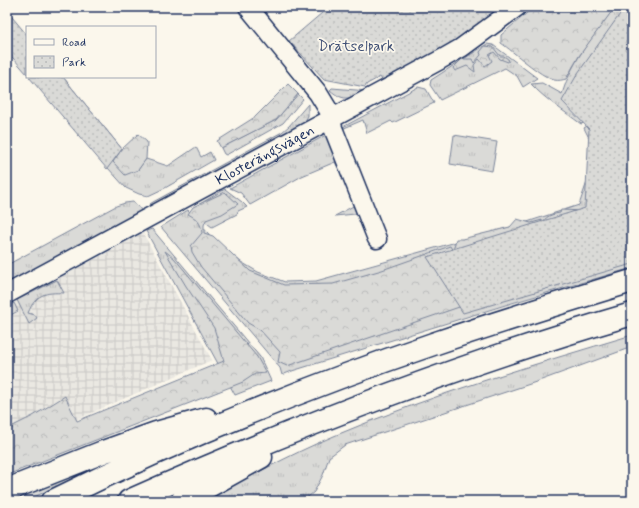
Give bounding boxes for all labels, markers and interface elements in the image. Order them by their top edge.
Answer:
legend [26,26,156,78]
text: Road [62,35,86,51]
park label: Drätselpark [318,37,394,57]
text: Park [62,55,86,71]
street label: Klosterängsvägen [212,121,318,191]

